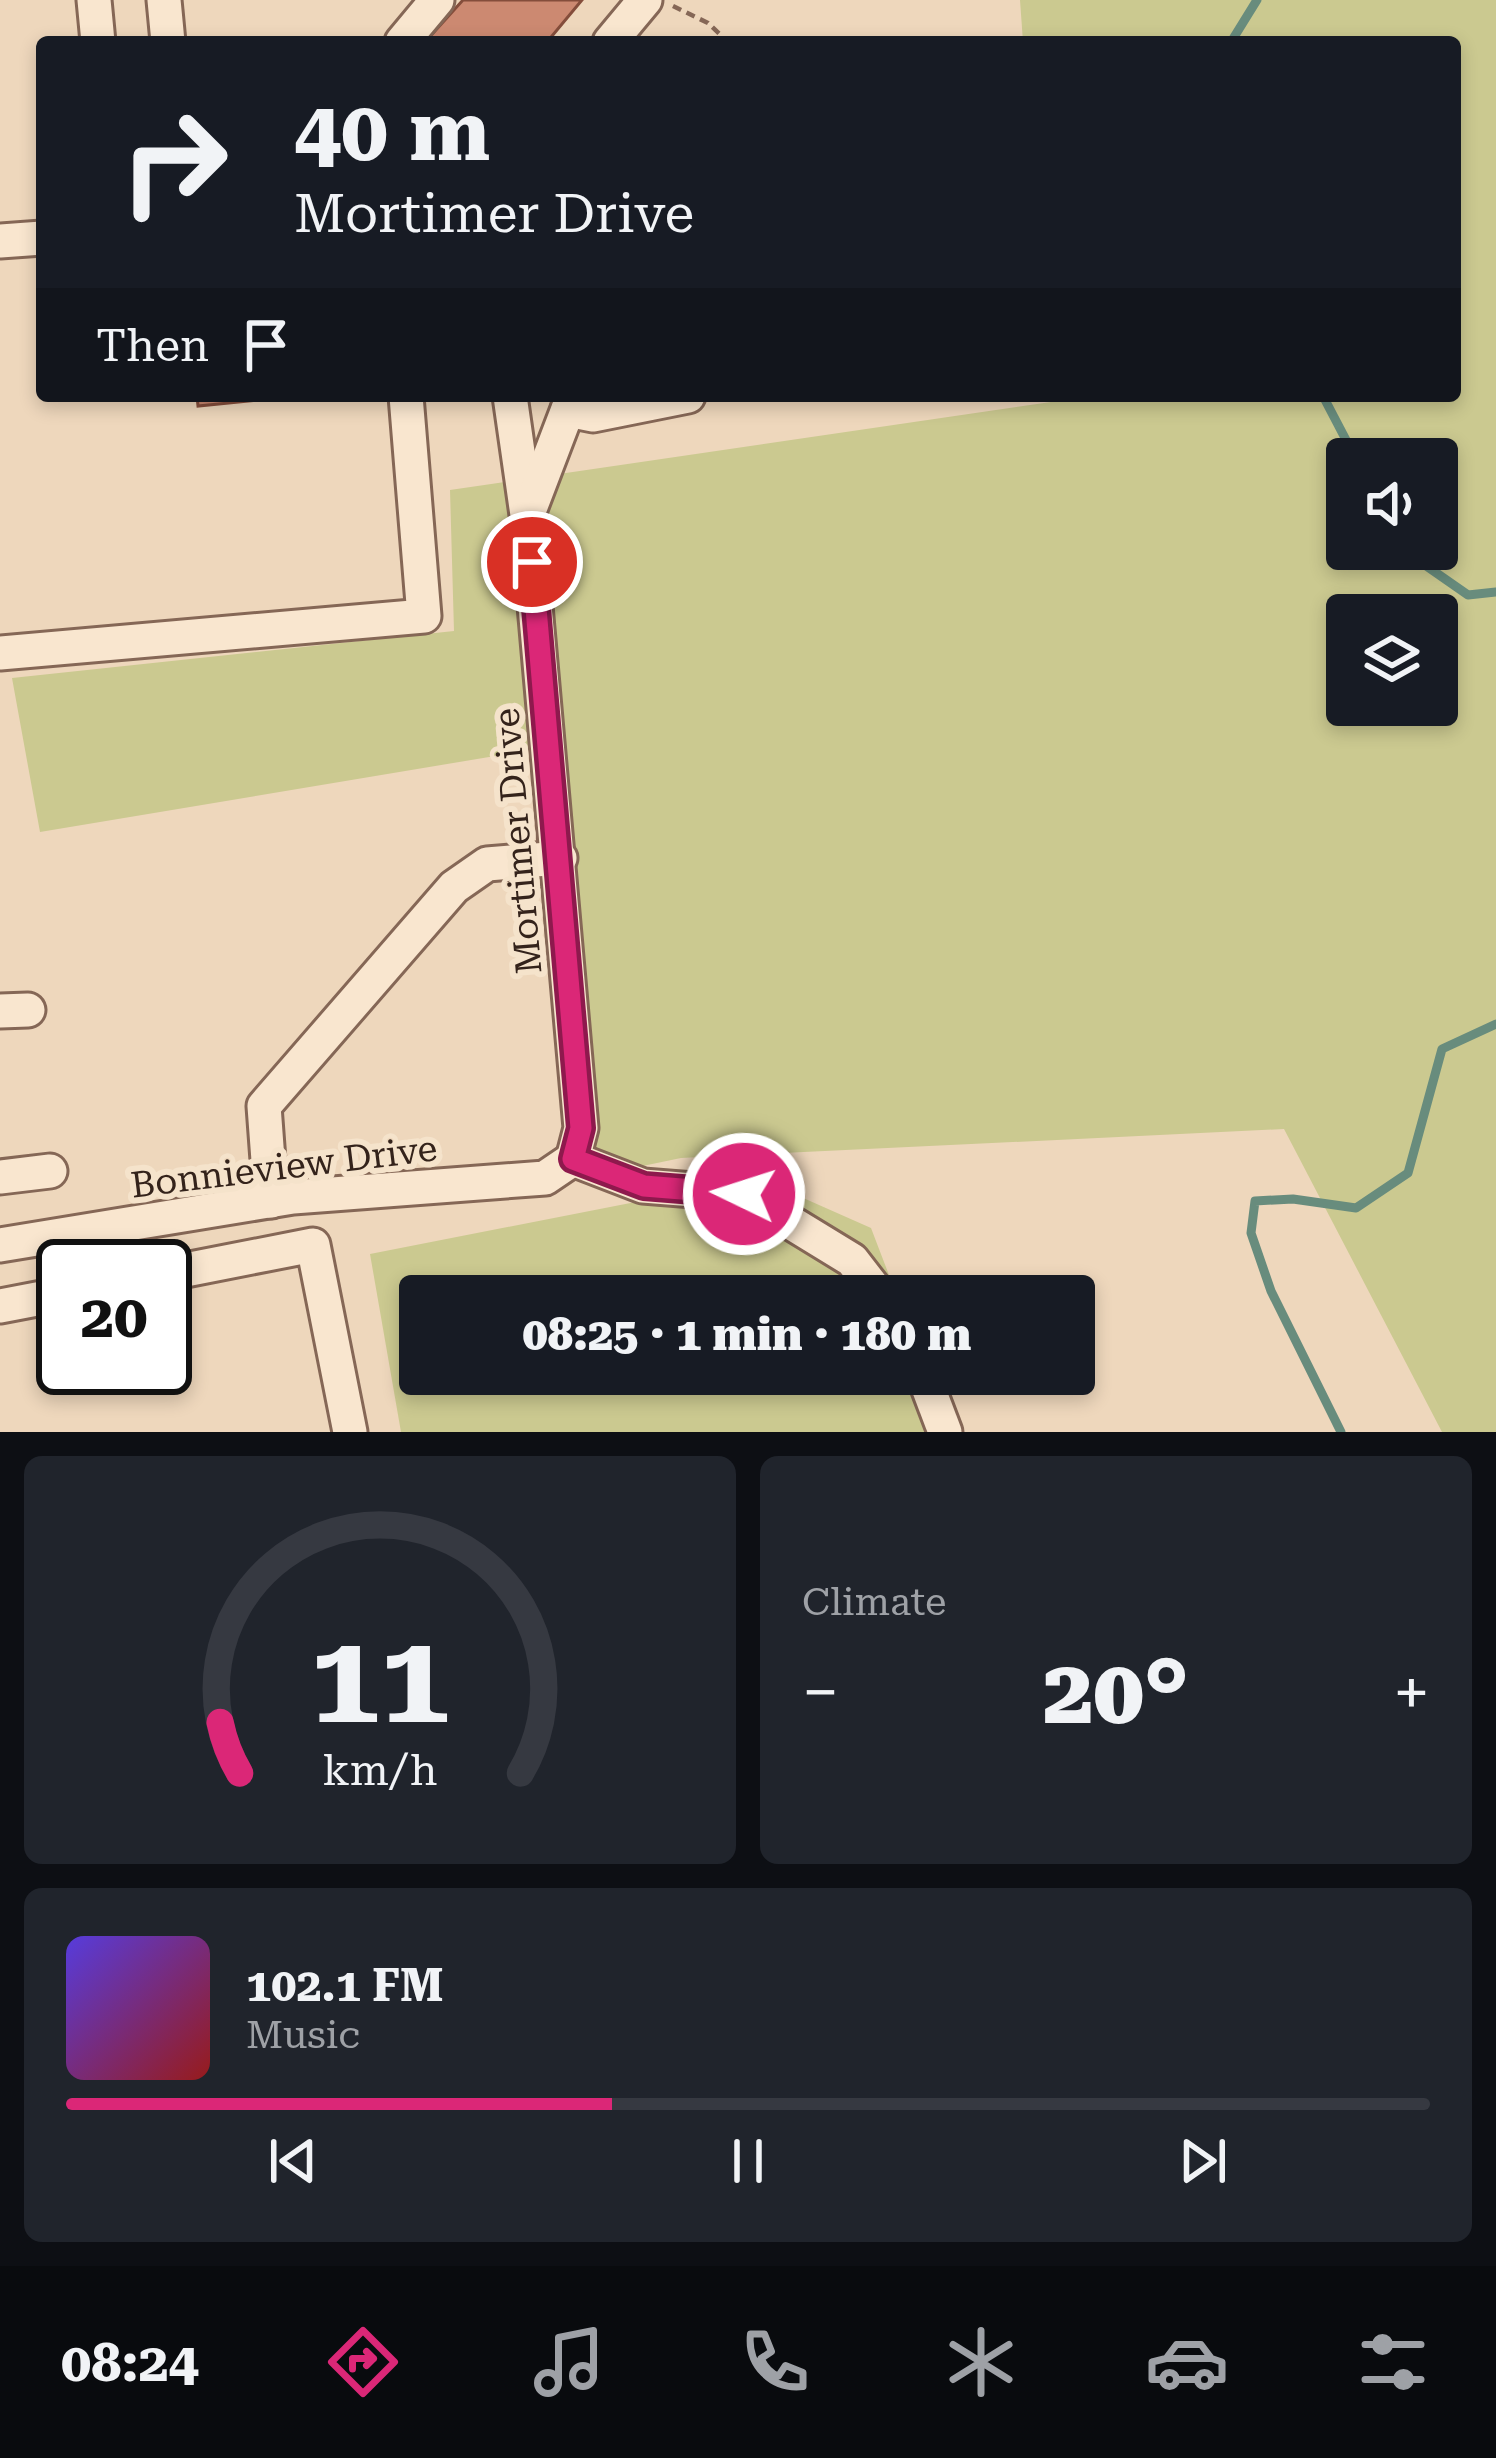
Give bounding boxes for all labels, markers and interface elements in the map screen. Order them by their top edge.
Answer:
text: 40 m [294,82,490,180]
icon: right [96,84,252,240]
text: Mortimer Drive [294,182,694,245]
icon: arrive [233,312,299,378]
text: Then [96,319,209,372]
map controls [1326,438,1458,726]
button: sound [1326,438,1458,570]
pin [481,511,583,613]
icon: arrive [499,529,565,595]
button: layers [1326,594,1458,726]
street label: Mortimer Drive [485,706,551,976]
street label: Bonnieview Drive [128,1127,440,1207]
position arrow [681,1131,807,1257]
speed limit sign: 20 [36,1239,192,1395]
text: 08:25 · 1 min · 180 m [523,1308,971,1361]
text: Climate [802,1579,946,1625]
text: 11 [310,1606,450,1752]
text: 20° [1043,1640,1189,1745]
text: − [802,1654,839,1731]
text: + [1393,1654,1430,1731]
text: km/h [323,1745,437,1795]
text: 102.1 FM [246,1959,444,2012]
text: Music [246,2012,360,2058]
icon: previous [260,2128,326,2194]
icon: pause [715,2128,781,2194]
icon: next [1170,2128,1236,2194]
icon: directions [321,2320,405,2404]
icon: music [527,2320,611,2404]
icon: phone [733,2320,817,2404]
icon: climate [939,2320,1023,2404]
icon: car [1145,2320,1229,2404]
icon: filters [1351,2320,1435,2404]
text: 08:24 [61,2331,199,2394]

